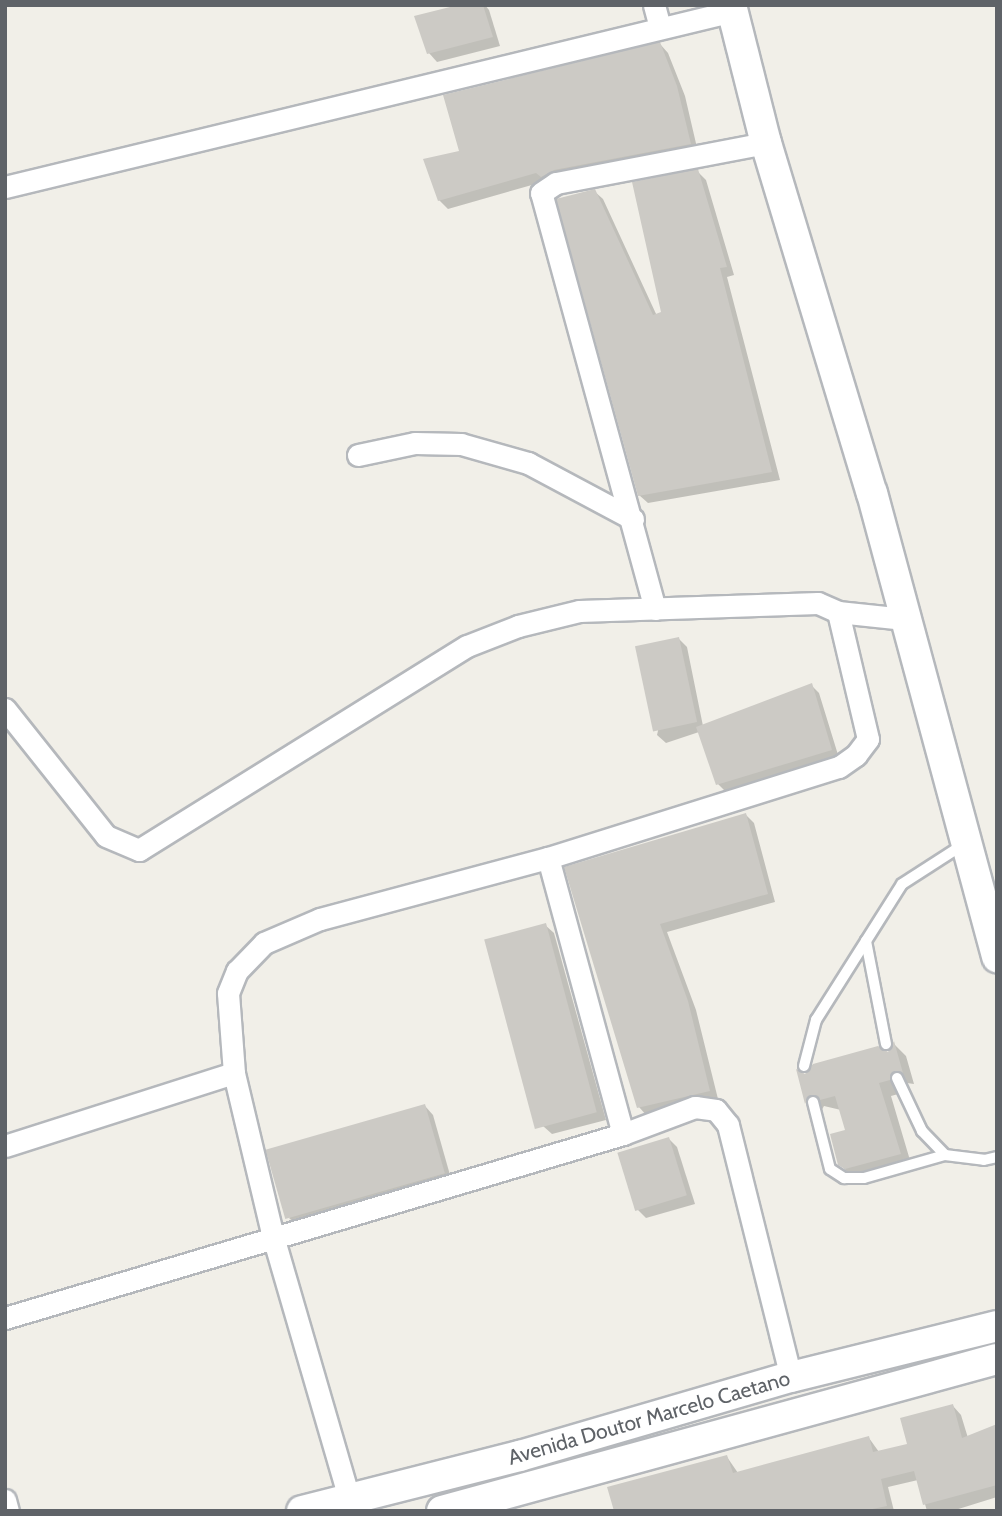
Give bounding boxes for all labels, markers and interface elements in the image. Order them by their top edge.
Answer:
street label: Avenida Doutor Marcelo Caetano [505,1366,793,1470]

